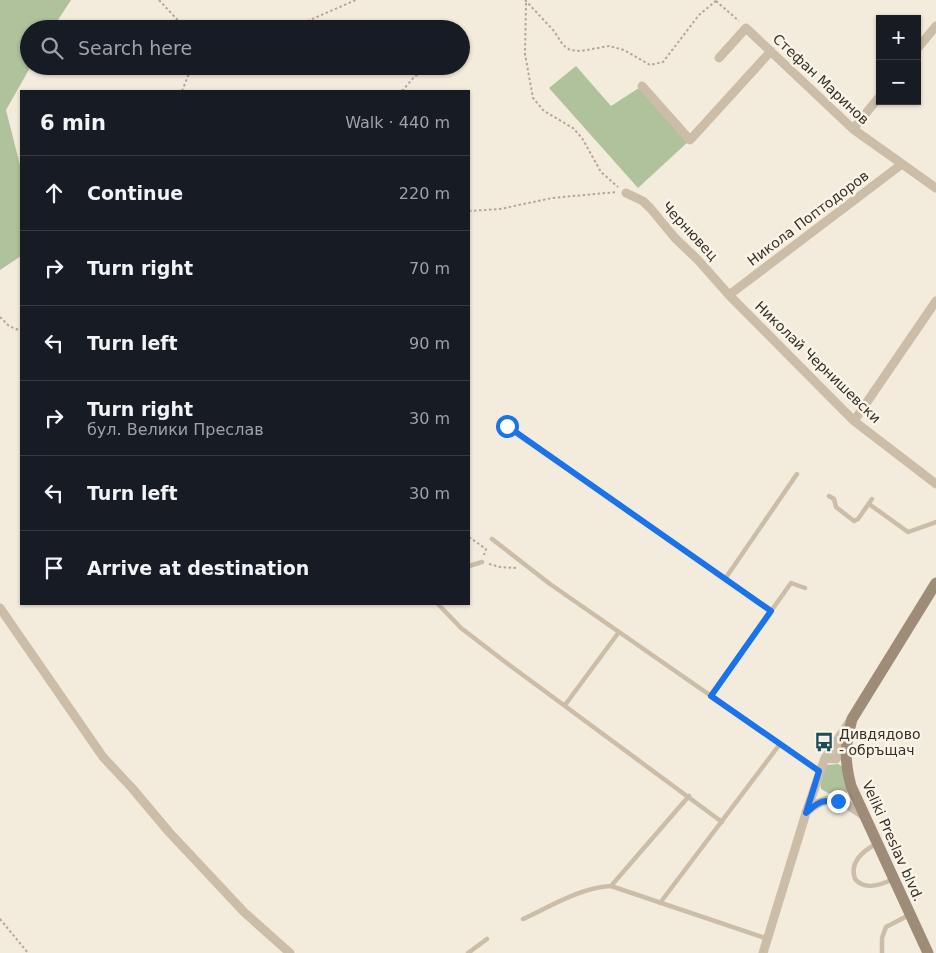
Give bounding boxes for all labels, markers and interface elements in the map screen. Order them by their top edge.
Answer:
map controls [876,15,921,105]
button: + [876,15,921,60]
search box [20,20,470,75]
street label: Стефан Маринов [770,30,872,128]
icon: search [38,34,66,62]
text: Search here [78,37,192,59]
button: − [876,60,921,105]
text: 6 min [40,111,106,135]
text: Walk · 440 m [345,113,450,132]
street label: Никола Поптодоров [744,167,872,269]
icon: ahead [40,179,68,207]
text: Continue [87,182,183,204]
text: 220 m [399,184,450,203]
street label: Чернювец [659,198,721,264]
icon: right [40,254,68,282]
text: Turn right [87,257,193,279]
text: 70 m [409,259,450,278]
street label: Николай Чернишевски [752,298,884,426]
icon: left [40,329,68,357]
text: Turn left [87,332,178,354]
text: 90 m [409,334,450,353]
text: Turn right [87,398,193,420]
icon: right [40,404,68,432]
text: 30 m [409,409,450,428]
route start [496,415,519,438]
text: бул. Велики Преслав [87,420,264,439]
icon: left [40,479,68,507]
text: Turn left [87,482,178,504]
text: 30 m [409,484,450,503]
icon: arrive [40,554,68,582]
text: Arrive at destination [87,557,309,579]
place label: Дивдядово - обръщач [839,726,920,758]
bus stop icon: Дивдядово - обръщач [813,731,835,753]
street label: Veliki Preslav blvd. [859,778,927,904]
route end [827,790,850,813]

